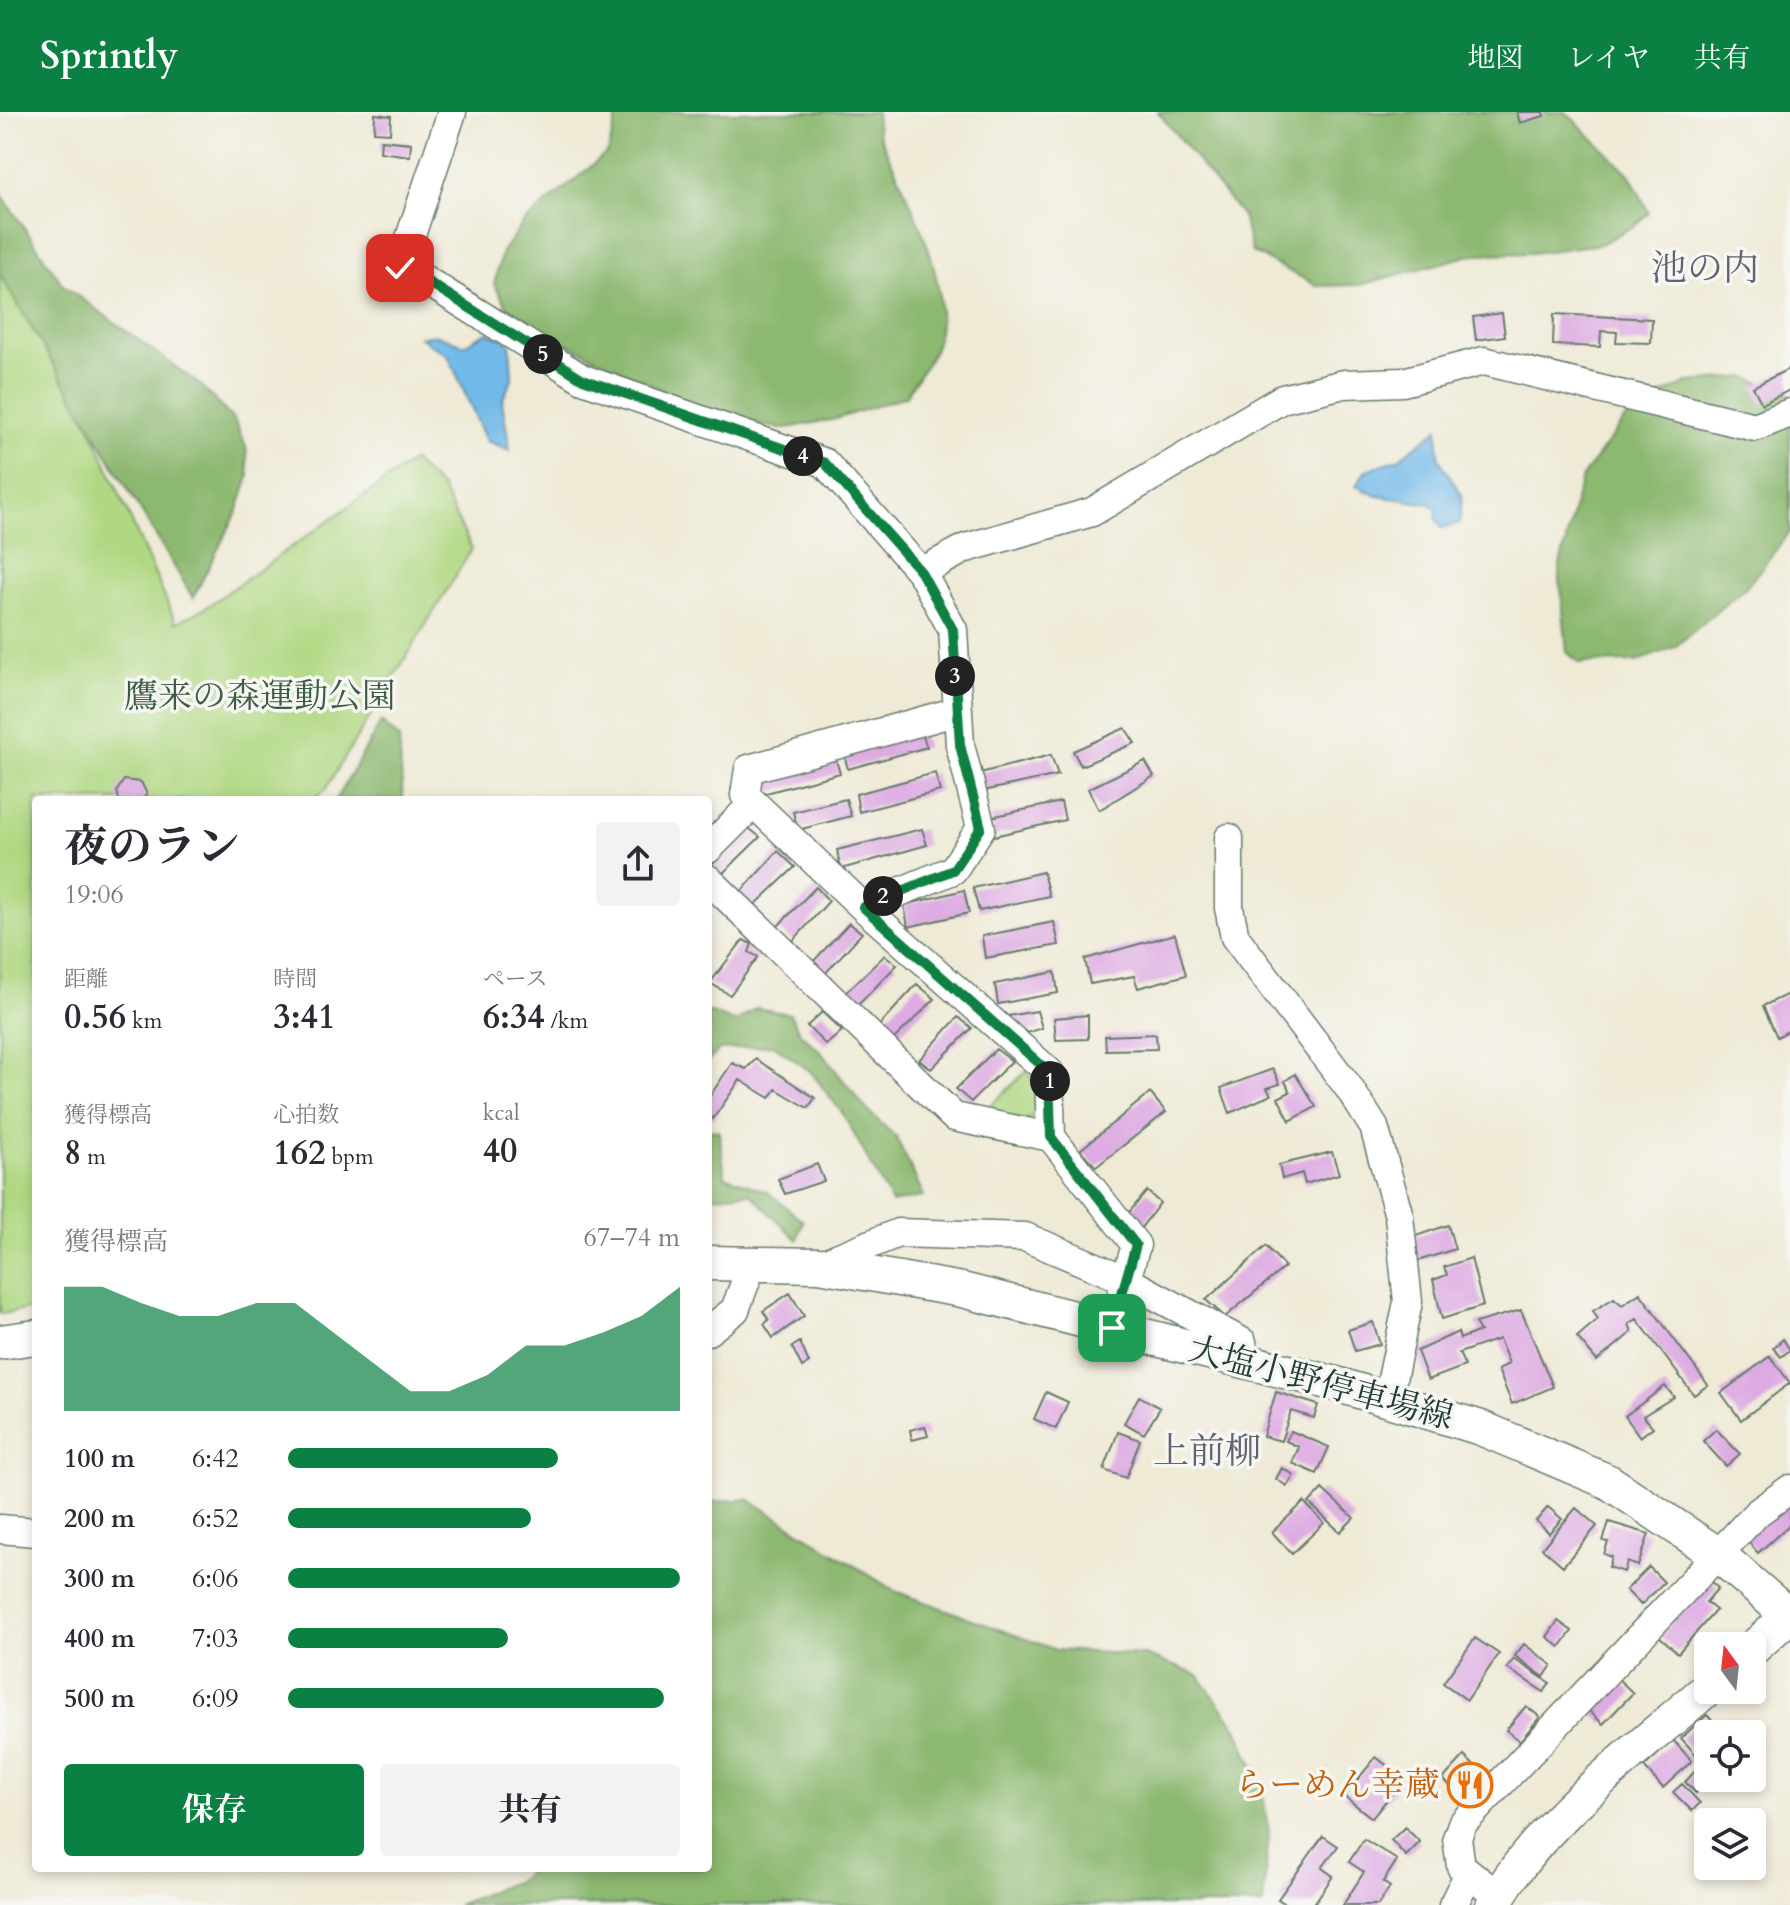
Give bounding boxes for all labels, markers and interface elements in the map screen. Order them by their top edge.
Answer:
text: Sprintly [40,30,178,82]
text: 地図 [1467,39,1523,77]
text: レイヤ [1567,39,1650,77]
text: 共有 [1694,39,1750,77]
pin [366,234,434,302]
district label: 池の内 [1651,244,1759,293]
icon: check [378,246,422,290]
pin: 5 [523,334,563,374]
text: 5 [537,339,549,369]
pin: 4 [783,436,823,476]
text: 4 [797,441,809,471]
pin: 3 [935,656,975,696]
text: 3 [949,661,961,691]
park label: 鷹来の森運動公園 [124,673,396,719]
text: 夜のラン [64,817,240,877]
button: share [596,822,680,906]
pin: 2 [863,876,903,916]
text: 19:06 [64,877,124,912]
text: 2 [877,881,889,911]
text: 距離 [64,964,108,994]
text: 時間 [273,964,317,994]
text: ペース [483,964,548,994]
text: 0.56 [64,994,126,1040]
text: 3:41 [273,994,335,1040]
text: 6:34 [483,994,545,1040]
text: km [126,1006,162,1036]
text: /km [545,1006,588,1036]
pin: 1 [1030,1061,1070,1101]
text: 1 [1044,1066,1056,1096]
text: kcal [483,1098,520,1128]
text: 獲得標高 [64,1100,152,1130]
text: 心拍数 [273,1100,339,1130]
text: 40 [483,1128,518,1174]
text: 8 [64,1130,81,1176]
text: 162 [273,1130,326,1176]
text: m [81,1142,106,1172]
text: bpm [326,1142,374,1172]
text: 67–74 m [583,1220,680,1255]
text: 獲得標高 [64,1224,168,1259]
pin [1078,1294,1146,1362]
icon: arrive [1090,1306,1134,1350]
street label: 大塩小野停車場線 [1184,1326,1458,1440]
district label: 上前柳 [1153,1427,1261,1476]
text: 100 m [64,1441,135,1476]
text: 6:42 [192,1441,239,1476]
text: 200 m [64,1501,135,1536]
text: 6:52 [192,1501,239,1536]
text: 300 m [64,1561,135,1596]
text: 6:06 [192,1561,239,1596]
text: 400 m [64,1621,135,1656]
text: 7:03 [192,1621,239,1656]
north arrow [1694,1632,1766,1704]
map controls [1694,1632,1766,1880]
text: 500 m [64,1681,135,1716]
text: 6:09 [192,1681,239,1716]
button: locate [1694,1720,1766,1792]
restaurant icon: らーめん幸蔵 [1446,1761,1494,1809]
place label: らーめん幸蔵 [1235,1762,1439,1808]
button: 保存 [64,1764,364,1856]
button: 共有 [380,1764,680,1856]
button: layers [1694,1808,1766,1880]

